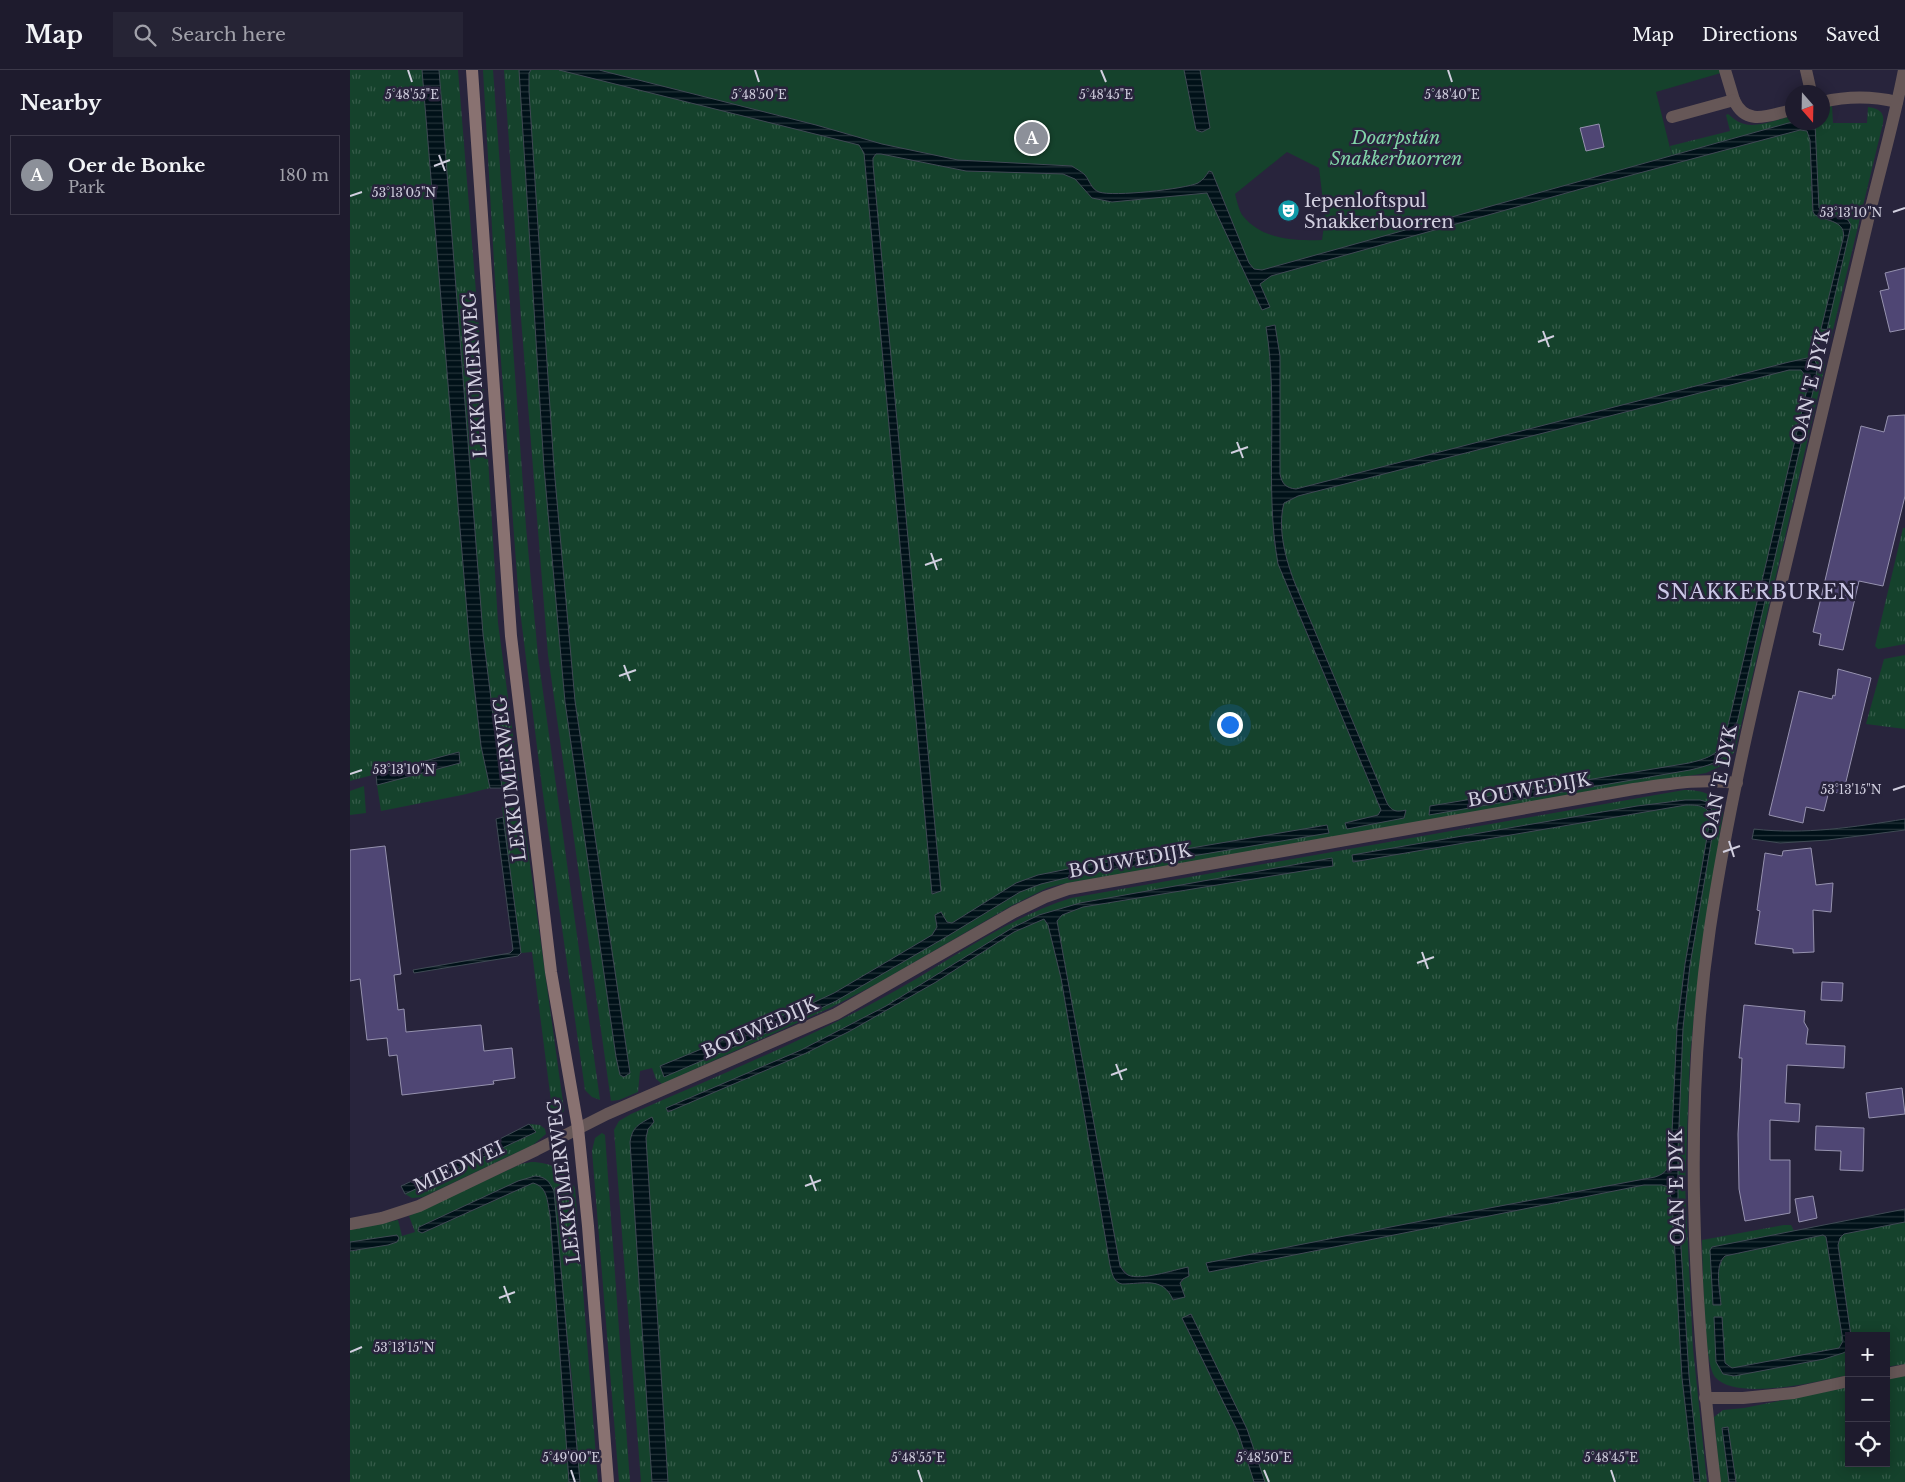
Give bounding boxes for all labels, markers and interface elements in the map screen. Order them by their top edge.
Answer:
search box [113,12,463,57]
text: Map [25,20,83,49]
icon: search [131,21,159,49]
text: Search here [171,23,286,46]
text: Map [1632,24,1674,46]
text: Directions [1702,24,1798,46]
text: Saved [1826,24,1880,46]
north arrow [1785,85,1830,130]
text: 5°48'55"E [385,87,439,102]
text: 5°48'50"E [731,87,787,102]
text: 5°48'45"E [1079,87,1133,102]
text: 5°48'40"E [1424,87,1480,102]
text: Nearby [20,90,101,116]
pin: A [1016,119,1048,157]
park label: Doarpstún Snakkerbuorren [1330,127,1462,170]
text: Oer de Bonke [68,154,205,177]
text: A [31,165,43,185]
text: 180 m [279,165,329,185]
text: Park [68,177,105,197]
text: 53°13'05"N [372,185,436,200]
place label: Iepenloftspul Snakkerbuorren [1304,190,1454,233]
theatre icon: Iepenloftspul Snakkerbuorren [1276,199,1300,223]
text: 53°13'10"N [1820,205,1883,220]
street label: LEKKUMERWEG [458,291,492,458]
street label: OAN 'E DYK [1787,326,1835,445]
district label: SNAKKERBUREN [1657,580,1857,604]
street label: LEKKUMERWEG [489,695,531,863]
your location [1217,712,1243,738]
street label: OAN 'E DYK [1698,722,1742,841]
text: 53°13'10"N [373,762,436,777]
street label: BOUWEDIJK [1466,768,1593,812]
text: 53°13'15"N [1820,782,1882,797]
street label: BOUWEDIJK [1067,839,1194,883]
street label: BOUWEDIJK [699,992,822,1063]
street label: LEKKUMERWEG [543,1097,585,1265]
street label: OAN 'E DYK [1665,1128,1689,1245]
street label: MIEDWEI [410,1136,508,1198]
map controls [1845,1332,1890,1467]
button: + [1845,1332,1890,1377]
text: 53°13'15"N [373,1340,435,1355]
button: − [1845,1377,1890,1422]
button: locate [1845,1422,1890,1467]
text: 5°49'00"E [542,1450,600,1465]
text: 5°48'55"E [891,1450,945,1465]
text: 5°48'50"E [1236,1450,1292,1465]
text: 5°48'45"E [1584,1450,1638,1465]

